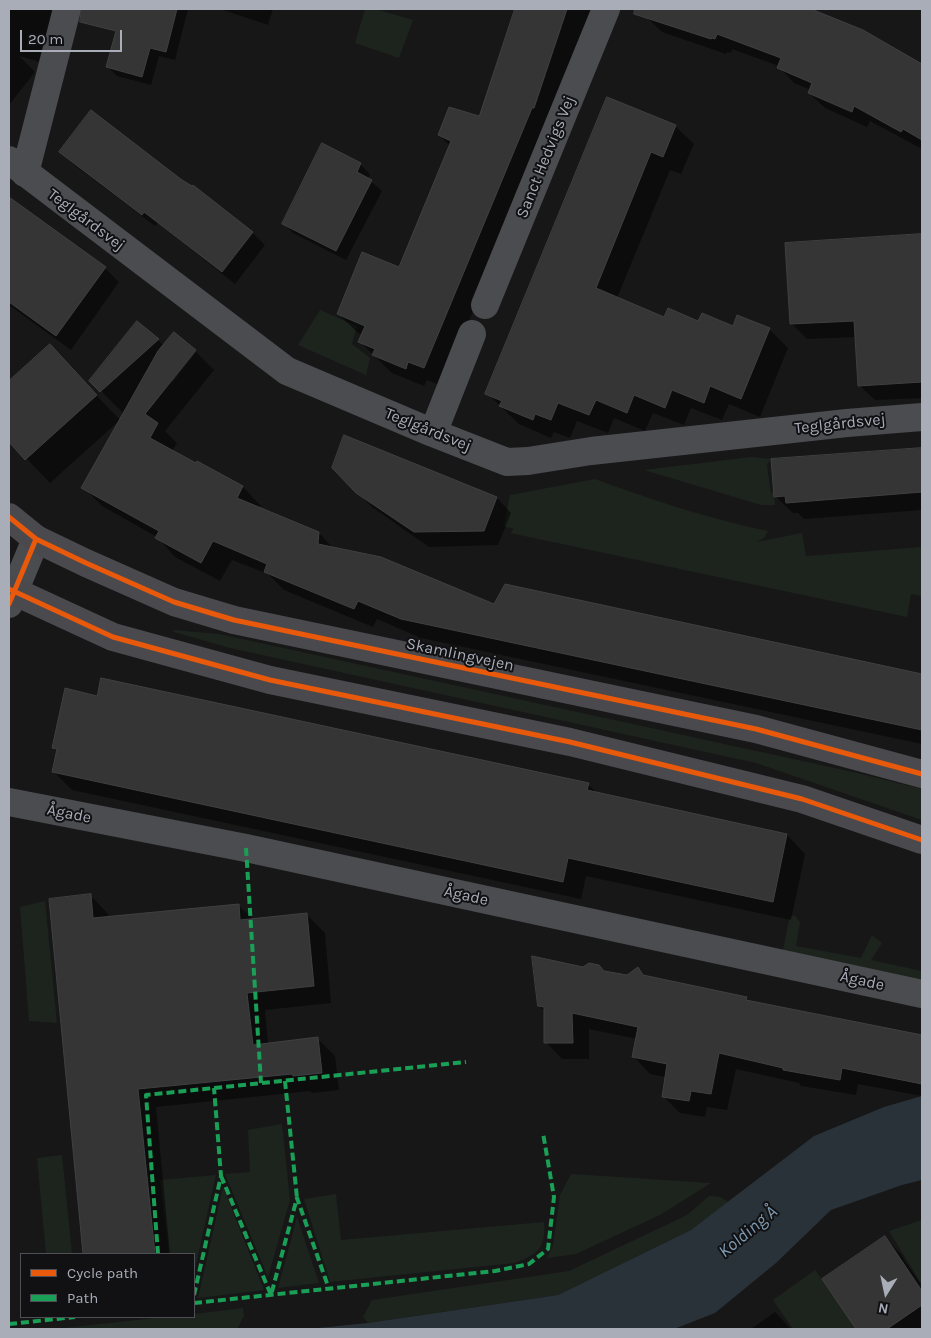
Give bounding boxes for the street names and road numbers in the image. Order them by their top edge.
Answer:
street label: Sanct Hedvigs Vej [513,93,579,221]
street label: Teglgårdsvej [44,185,128,255]
street label: Teglgårdsvej [382,404,474,456]
street label: Teglgårdsvej [794,410,886,438]
street label: Skamlingvejen [404,634,516,676]
street label: Ågade [45,800,93,828]
street label: Ågade [442,882,490,910]
street label: Ågade [838,967,886,995]

